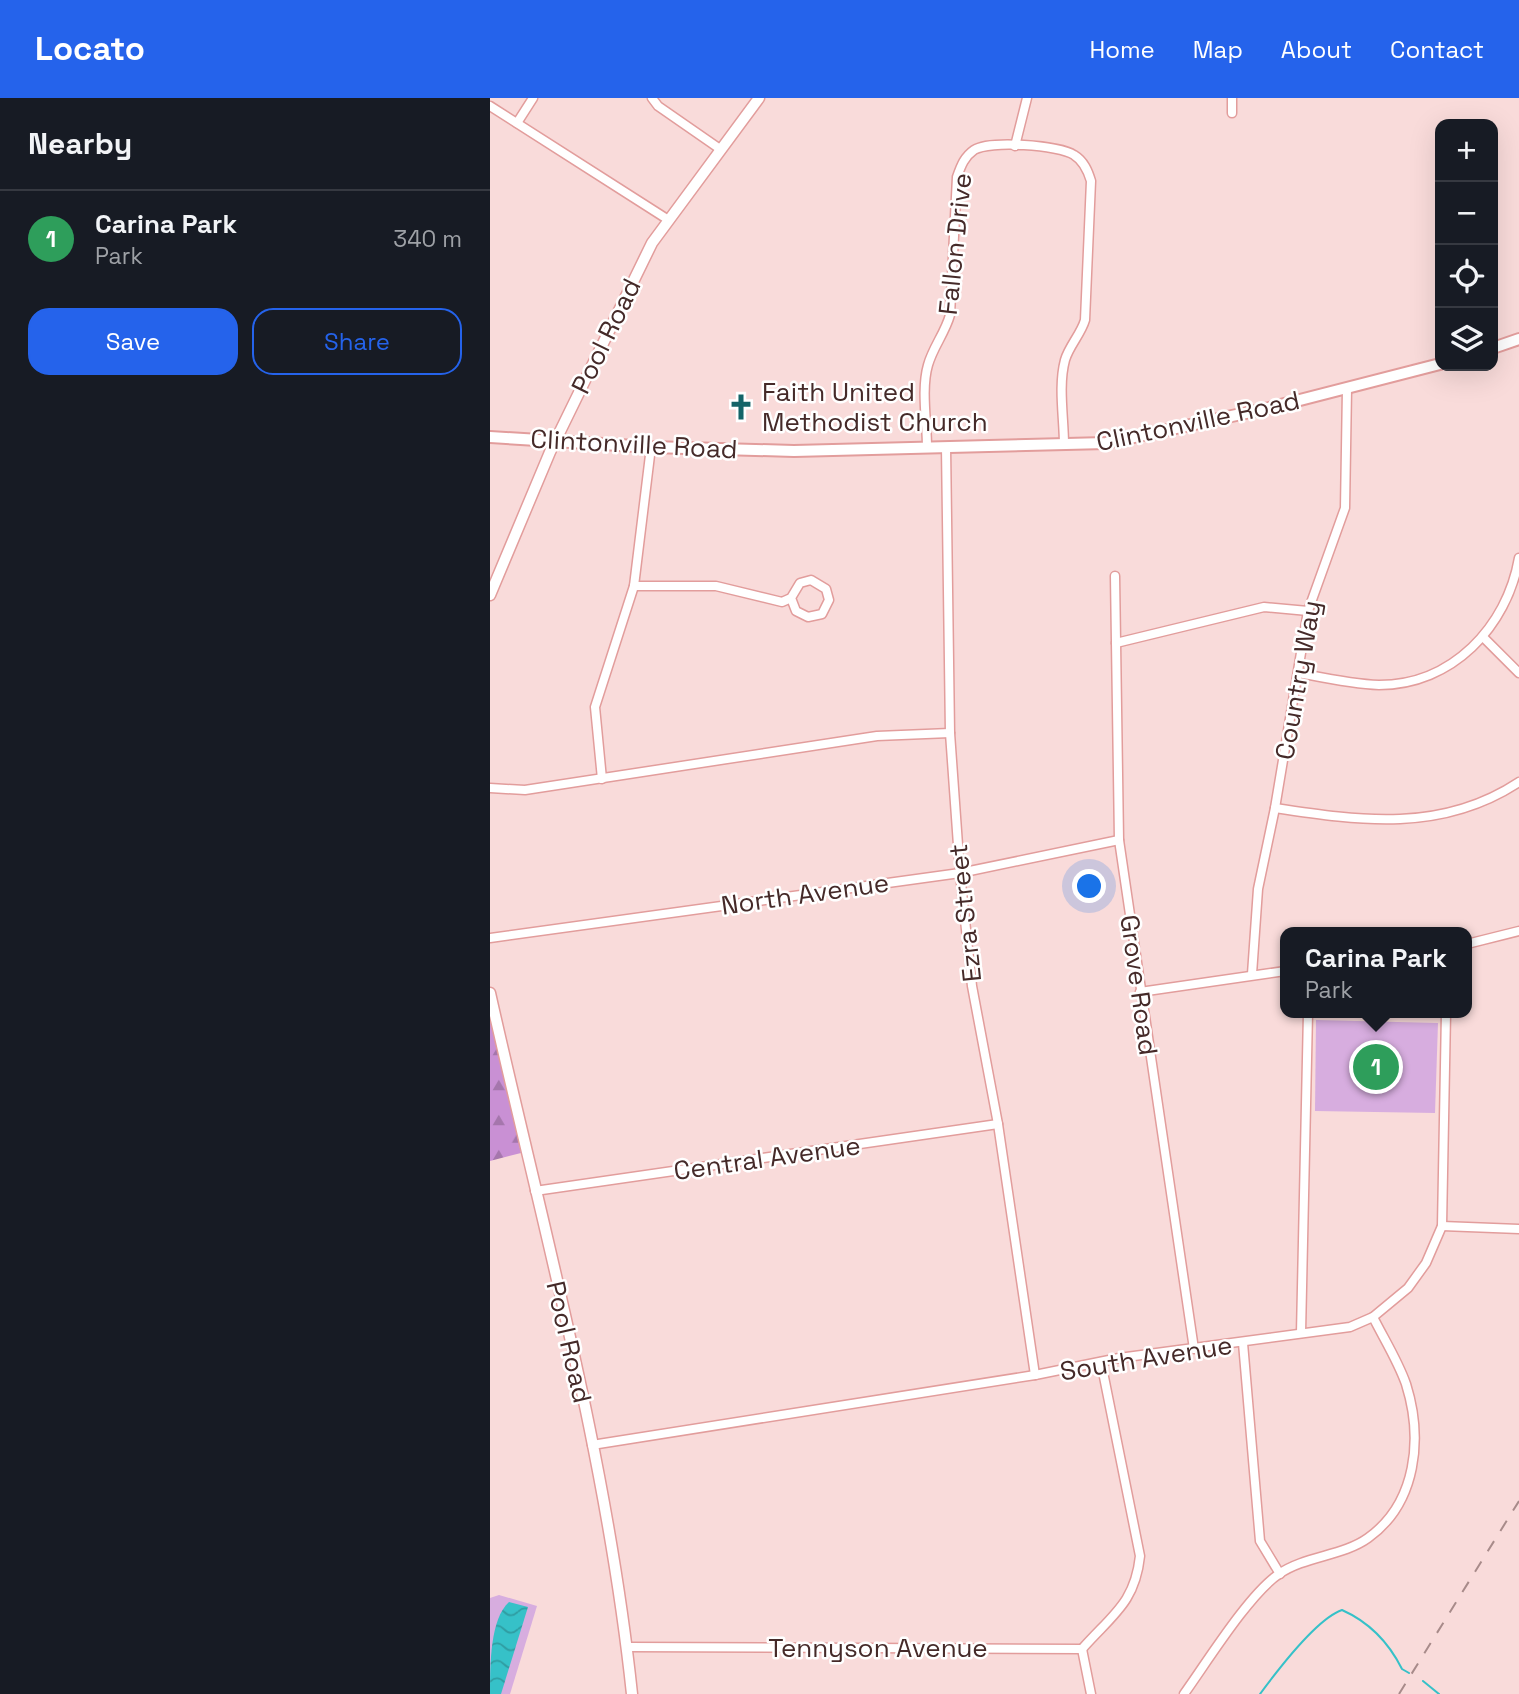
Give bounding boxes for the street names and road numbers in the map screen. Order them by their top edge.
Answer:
street label: Fallon Drive [931,171,979,317]
street label: Pool Road [563,273,649,399]
street label: Clintonville Road [1093,383,1303,459]
street label: Clintonville Road [530,422,738,466]
street label: Country Way [1267,598,1329,762]
street label: Ezra Street [941,842,989,984]
street label: North Avenue [719,865,891,923]
street label: Grove Road [1112,913,1166,1057]
street label: Central Avenue [671,1128,863,1188]
street label: Pool Road [538,1278,600,1406]
street label: South Avenue [1057,1328,1235,1388]
street label: Tennyson Avenue [768,1631,988,1665]

